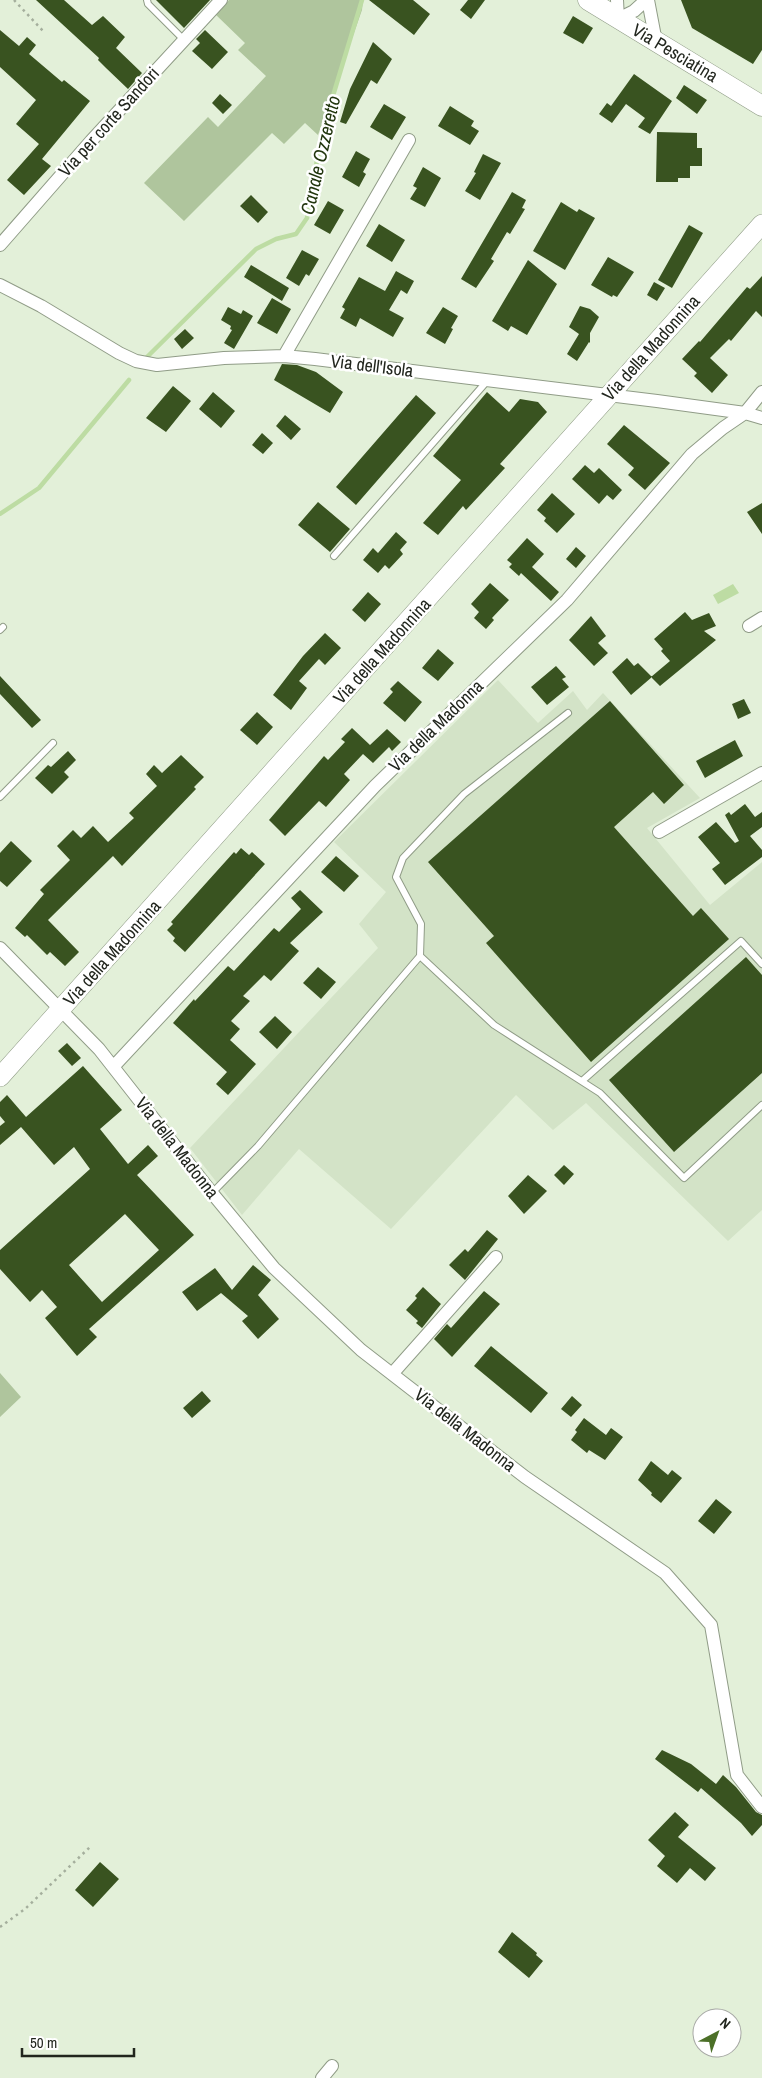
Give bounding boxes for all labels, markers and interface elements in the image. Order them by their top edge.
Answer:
street label: Via Pesciatina [628,17,723,88]
street label: Via per corte Sandori [52,61,165,182]
water label: Canale Ozzeretto [294,93,346,217]
street label: Via della Madonnina [596,289,705,406]
street label: Via dell'Isola [329,348,415,383]
street label: Via della Madonnina [327,592,436,709]
street label: Via della Madonna [383,674,489,777]
street label: Via della Madonnina [57,894,166,1011]
street label: Via della Madonna [130,1092,225,1204]
street label: Via della Madonna [409,1382,521,1477]
north arrow [692,2008,742,2058]
text: N [716,2014,735,2033]
scale bar [22,2026,135,2058]
text: 50 m [30,2032,57,2053]

